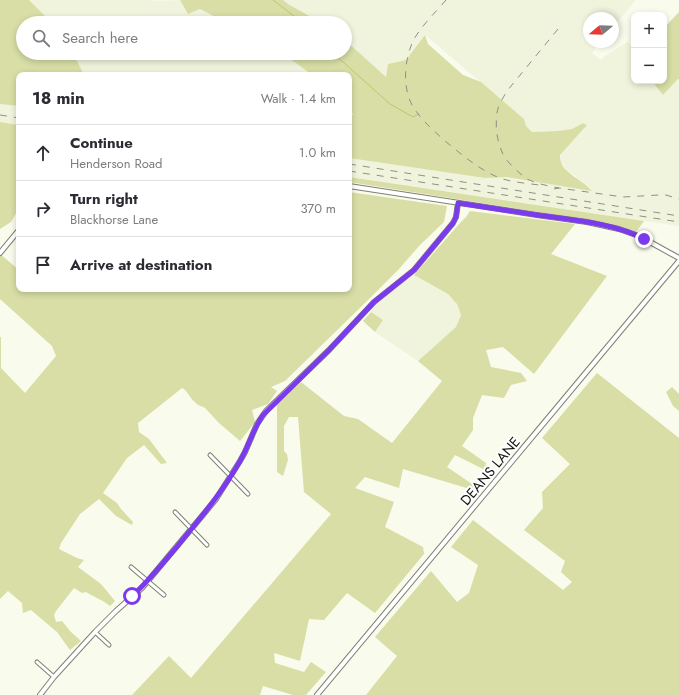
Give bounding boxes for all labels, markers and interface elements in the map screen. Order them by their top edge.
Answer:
north arrow [583,12,619,48]
map controls [631,12,667,84]
button: + [631,12,667,48]
search box [16,16,352,60]
icon: search [30,27,52,49]
text: Search here [62,27,138,49]
button: − [631,48,667,84]
text: 18 min [32,86,85,110]
text: Walk · 1.4 km [261,89,336,108]
text: Continue [70,132,133,154]
icon: ahead [32,142,54,164]
text: 1.0 km [299,143,336,162]
text: Henderson Road [70,154,162,173]
text: Turn right [70,188,138,210]
icon: right [32,198,54,220]
text: 370 m [300,199,336,218]
text: Blackhorse Lane [70,210,158,229]
route end [635,230,653,248]
icon: arrive [32,254,54,276]
text: Arrive at destination [70,254,212,276]
street label: DEANS LANE [455,433,525,509]
route start [123,587,141,605]

